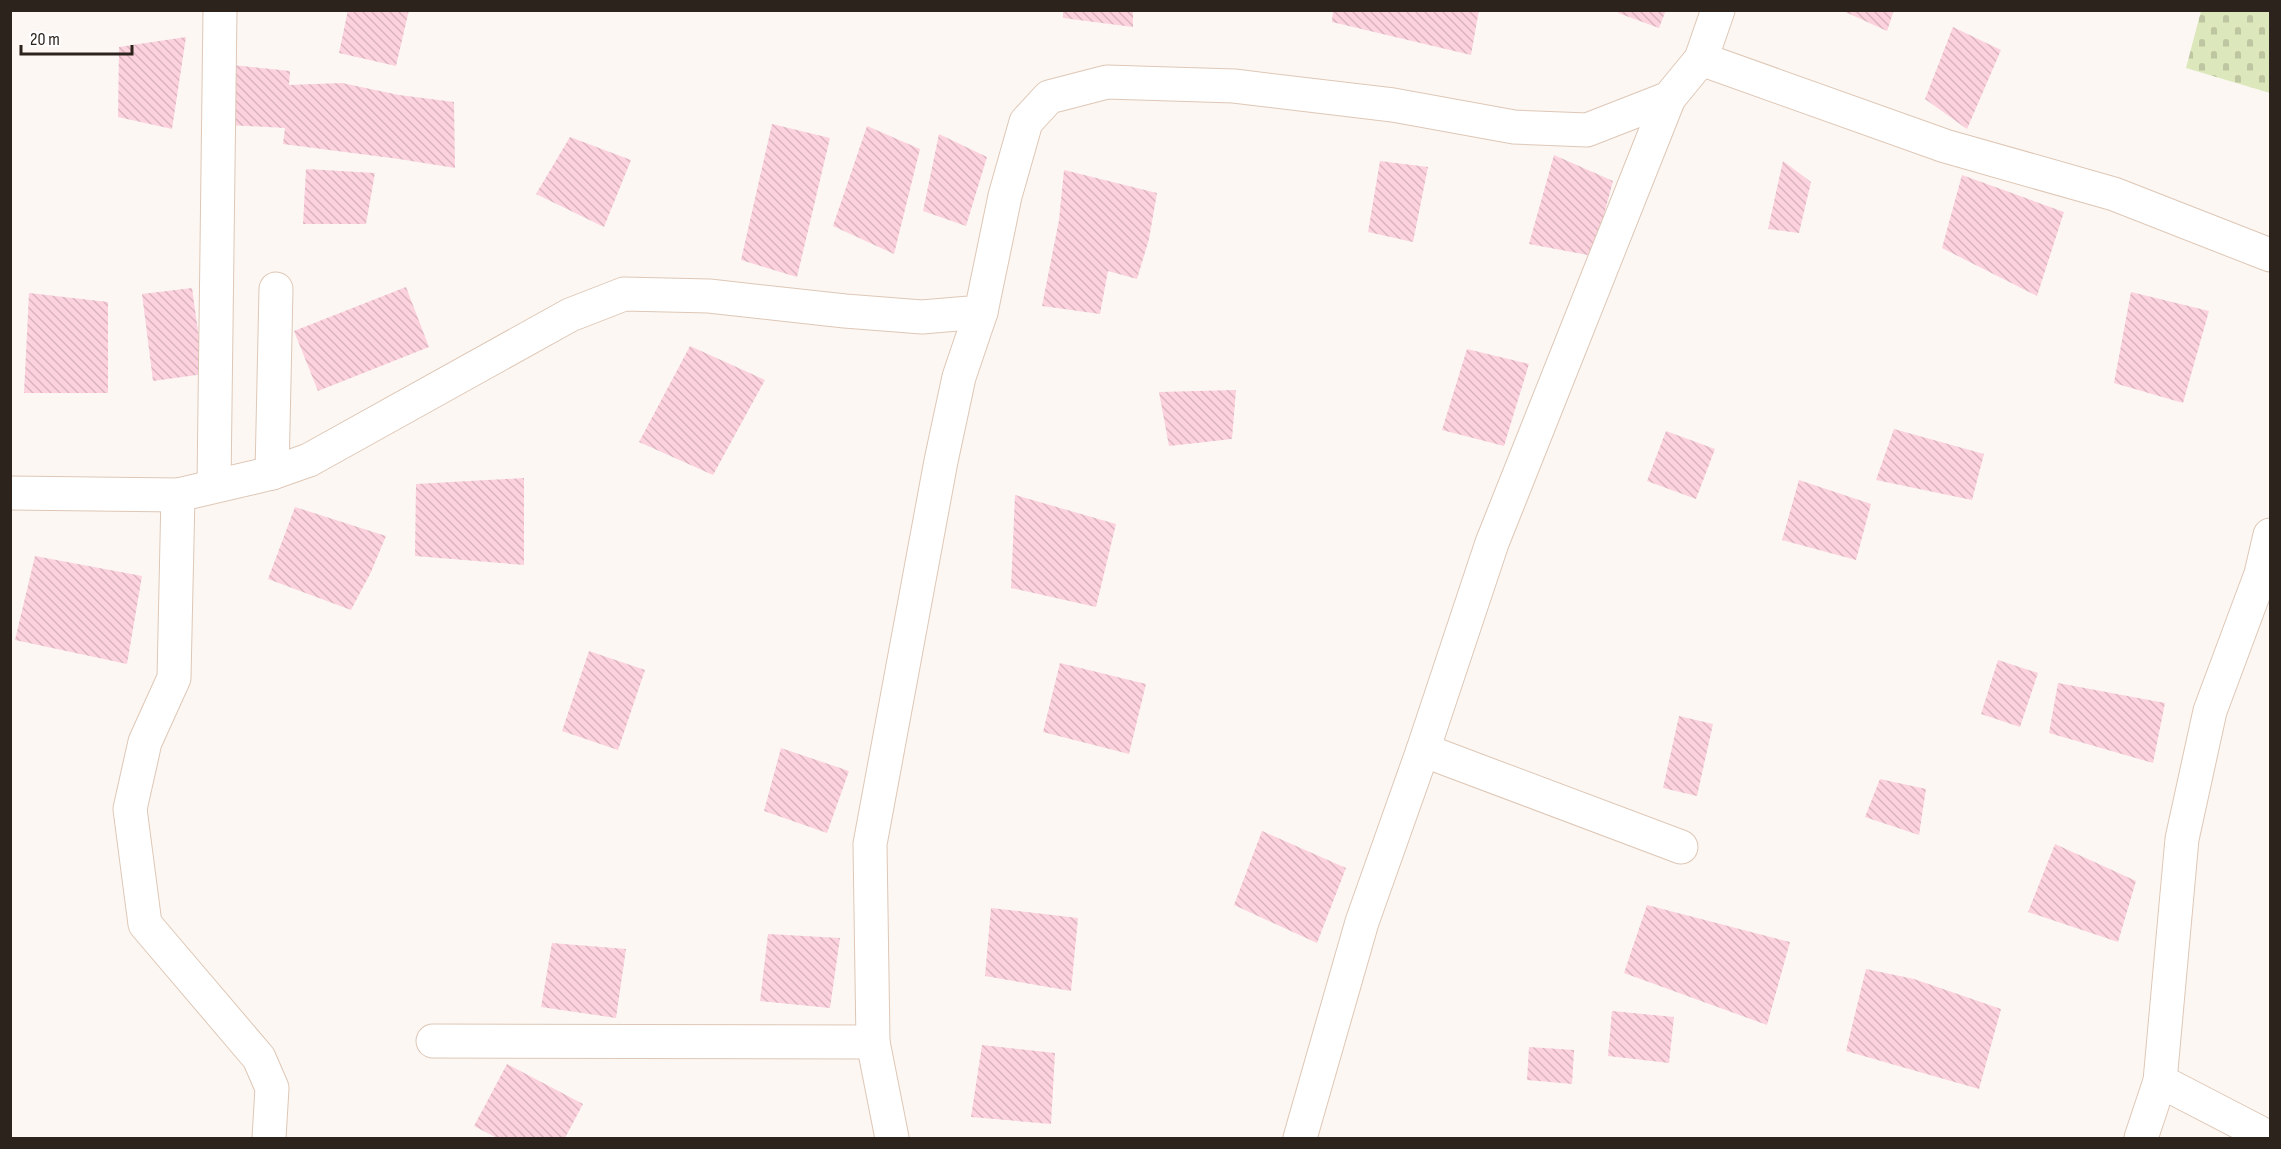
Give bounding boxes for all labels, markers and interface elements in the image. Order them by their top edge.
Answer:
scale bar [21,18,132,56]
text: 20 m [30,29,60,50]

